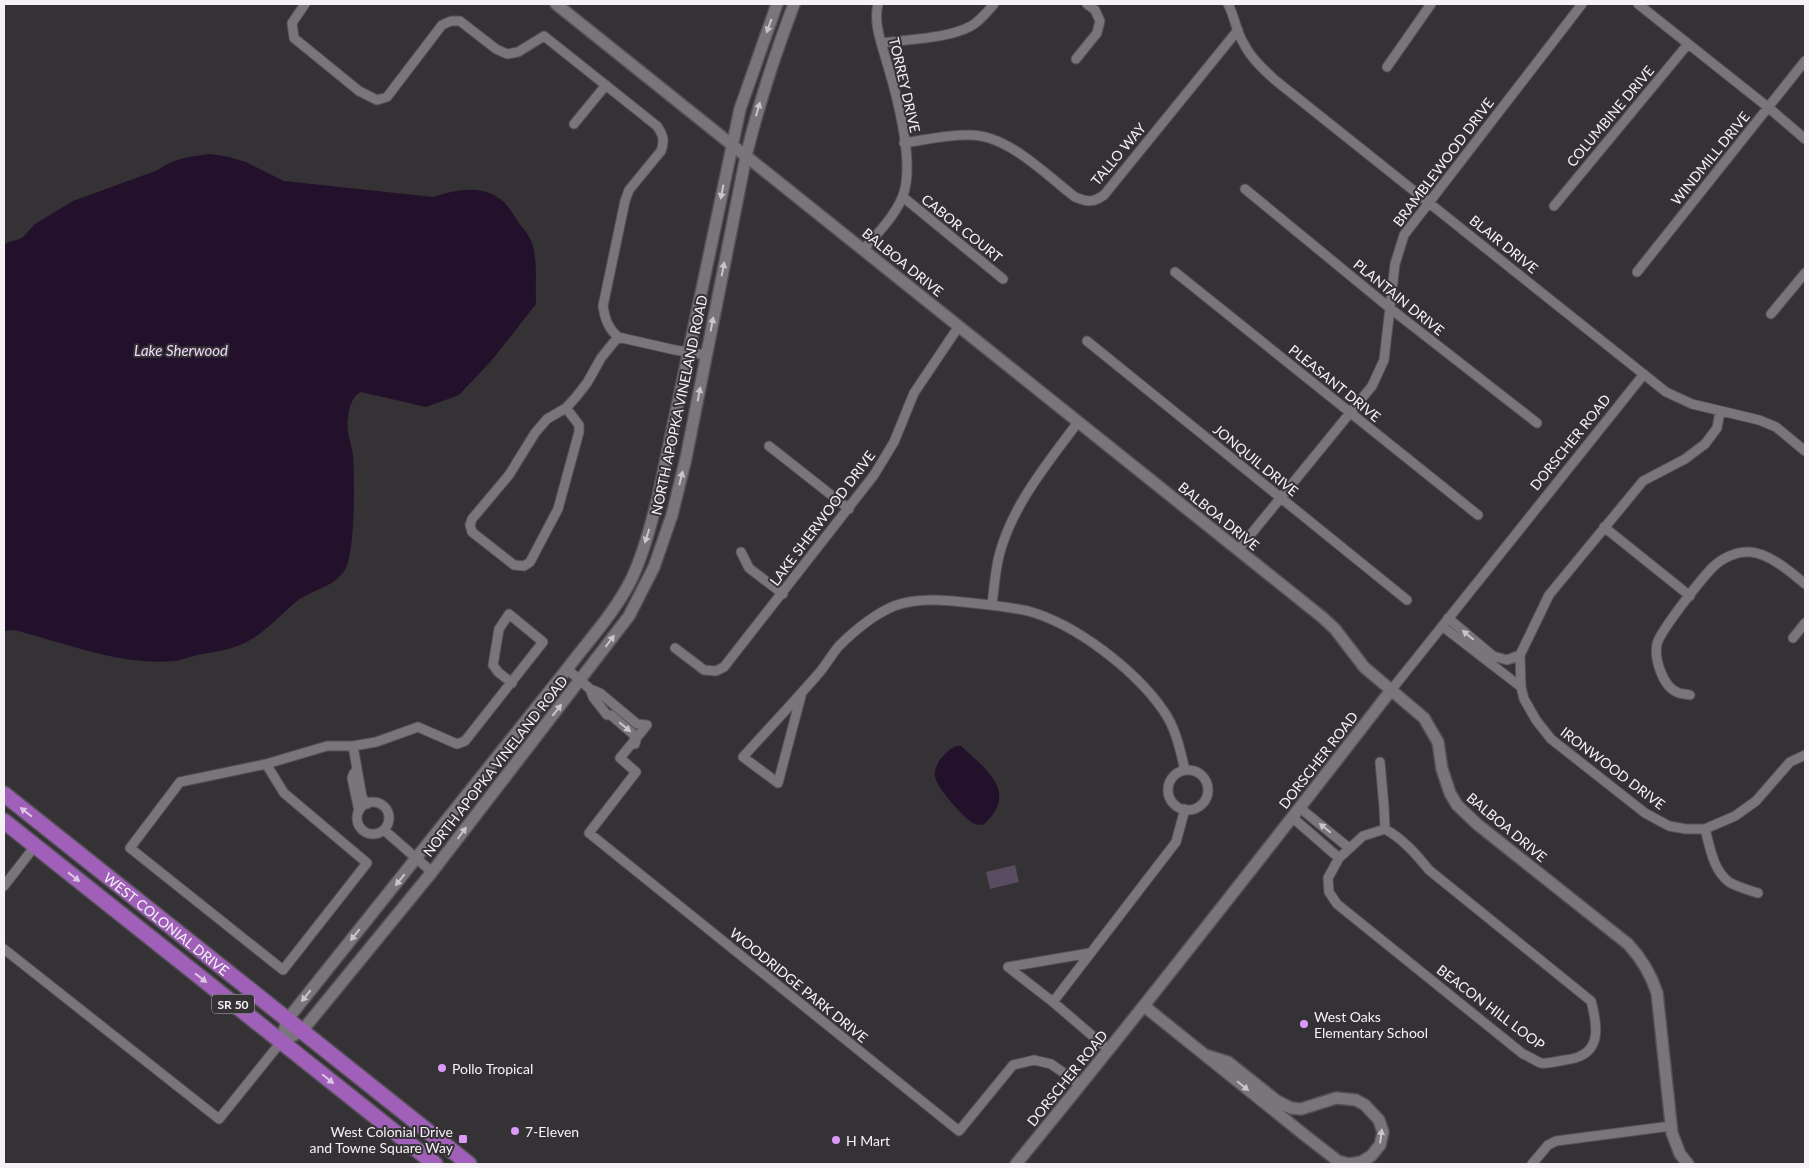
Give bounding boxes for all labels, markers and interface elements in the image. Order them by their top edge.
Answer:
one-way arrow [765,18,772,33]
street label: TORREY DRIVE [886,36,924,134]
street label: COLUMBINE DRIVE [1563,62,1657,170]
street label: BRAMBLEWOOD DRIVE [1389,94,1497,230]
one-way arrow [754,101,762,116]
street label: WINDMILL DRIVE [1667,108,1753,208]
street label: TALLO WAY [1087,119,1149,189]
one-way arrow [718,185,726,201]
street label: CABOR COURT [918,190,1006,266]
street label: BLAIR DRIVE [1466,211,1542,277]
street label: BALBOA DRIVE [859,224,947,300]
street label: PLANTAIN DRIVE [1350,255,1448,339]
one-way arrow [720,260,728,276]
street label: NORTH APOPKA VINELAND ROAD [647,293,711,517]
one-way arrow [709,316,717,332]
water label: Lake Sherwood [134,341,228,359]
street label: PLEASANT DRIVE [1286,341,1384,425]
one-way arrow [695,385,703,401]
street label: DORSCHER ROAD [1526,391,1614,493]
street label: JONQUIL DRIVE [1210,421,1302,499]
street label: LAKE SHERWOOD DRIVE [766,447,878,589]
one-way arrow [677,470,685,485]
street label: BALBOA DRIVE [1175,478,1263,554]
one-way arrow [642,529,650,544]
one-way arrow [1462,629,1475,640]
one-way arrow [605,634,615,648]
street label: NORTH APOPKA VINELAND ROAD [419,672,571,860]
one-way arrow [552,703,562,717]
street label: DORSCHER ROAD [1275,708,1361,812]
one-way arrow [618,721,630,733]
street label: IRONWOOD DRIVE [1557,723,1669,813]
street label: BALBOA DRIVE [1464,789,1550,865]
one-way arrow [20,806,33,817]
one-way arrow [1318,822,1331,833]
one-way arrow [456,827,467,840]
street label: WEST COLONIAL DRIVE [101,868,233,979]
one-way arrow [67,871,80,882]
one-way arrow [394,873,405,886]
street label: WOODRIDGE PARK DRIVE [727,924,871,1046]
one-way arrow [349,929,360,942]
street label: BEACON HILL LOOP [1434,961,1548,1053]
one-way arrow [194,972,207,983]
one-way arrow [301,989,311,1003]
road number: SR 50 [212,994,254,1014]
place label: West Oaks Elementary School [1314,1008,1428,1041]
marker: West Oaks Elementary School [1298,1018,1310,1030]
street label: DORSCHER ROAD [1023,1027,1111,1129]
place label: Pollo Tropical [452,1060,533,1077]
marker: Pollo Tropical [436,1062,448,1074]
one-way arrow [321,1074,334,1085]
one-way arrow [1236,1080,1249,1091]
place label: West Colonial Drive and Towne Square Way [310,1123,454,1156]
place label: 7-Eleven [525,1123,579,1140]
marker: 7-Eleven [509,1125,521,1137]
one-way arrow [1377,1128,1385,1144]
place label: H Mart [846,1132,890,1149]
marker: West Colonial Drive and Towne Square Way [457,1133,469,1145]
marker: H Mart [830,1134,842,1146]

